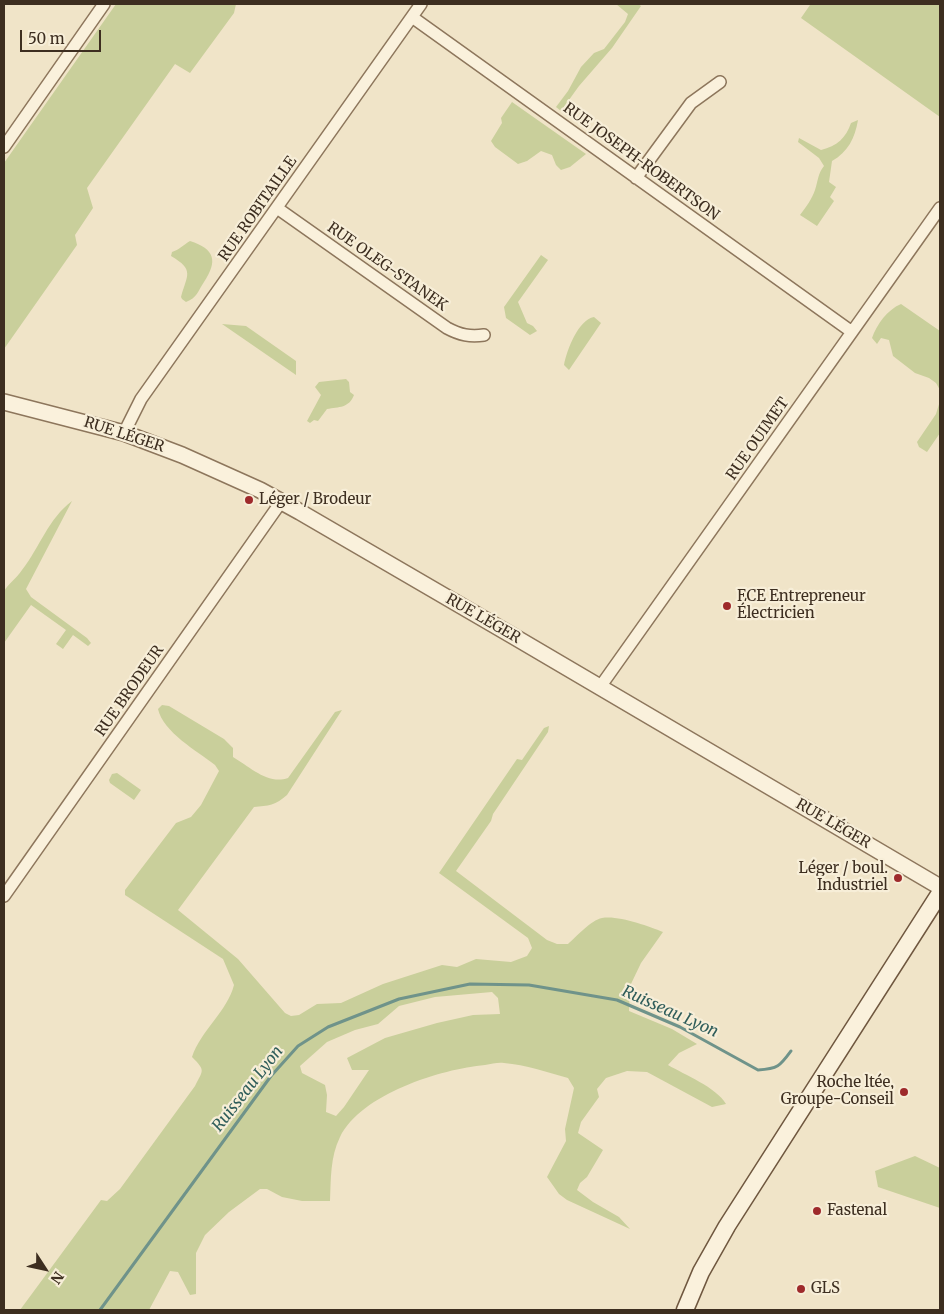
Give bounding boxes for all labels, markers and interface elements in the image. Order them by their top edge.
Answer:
scale bar [22,20,104,52]
text: 50 m [28,29,65,48]
street label: RUE JOSEPH-ROBERTSON [560,99,722,225]
street label: RUE ROBITAILLE [215,153,301,265]
street label: RUE OLEG-STANEK [324,219,450,315]
street label: RUE OUIMET [723,394,793,484]
street label: RUE LÉGER [81,414,167,456]
place label: Léger / Brodeur [259,491,371,509]
marker: Léger / Brodeur [243,494,255,506]
place label: ECE Entrepreneur Électricien [737,588,866,623]
street label: RUE LÉGER [442,590,524,648]
marker: ECE Entrepreneur Électricien [721,600,733,612]
street label: RUE BRODEUR [92,642,168,740]
street label: RUE LÉGER [792,795,874,853]
place label: Léger / boul. Industriel [798,860,888,895]
marker: Léger / boul. Industriel [892,872,904,884]
water label: Ruisseau Lyon [619,982,721,1042]
water label: Ruisseau Lyon [209,1042,287,1136]
place label: Roche ltée, Groupe-Conseil [781,1074,894,1109]
marker: Roche ltée, Groupe-Conseil [898,1086,910,1098]
place label: Fastenal [827,1202,887,1220]
marker: Fastenal [811,1205,823,1217]
north arrow [20,1244,70,1294]
text: N [47,1268,68,1287]
place label: GLS [811,1280,840,1298]
marker: GLS [795,1283,807,1295]

